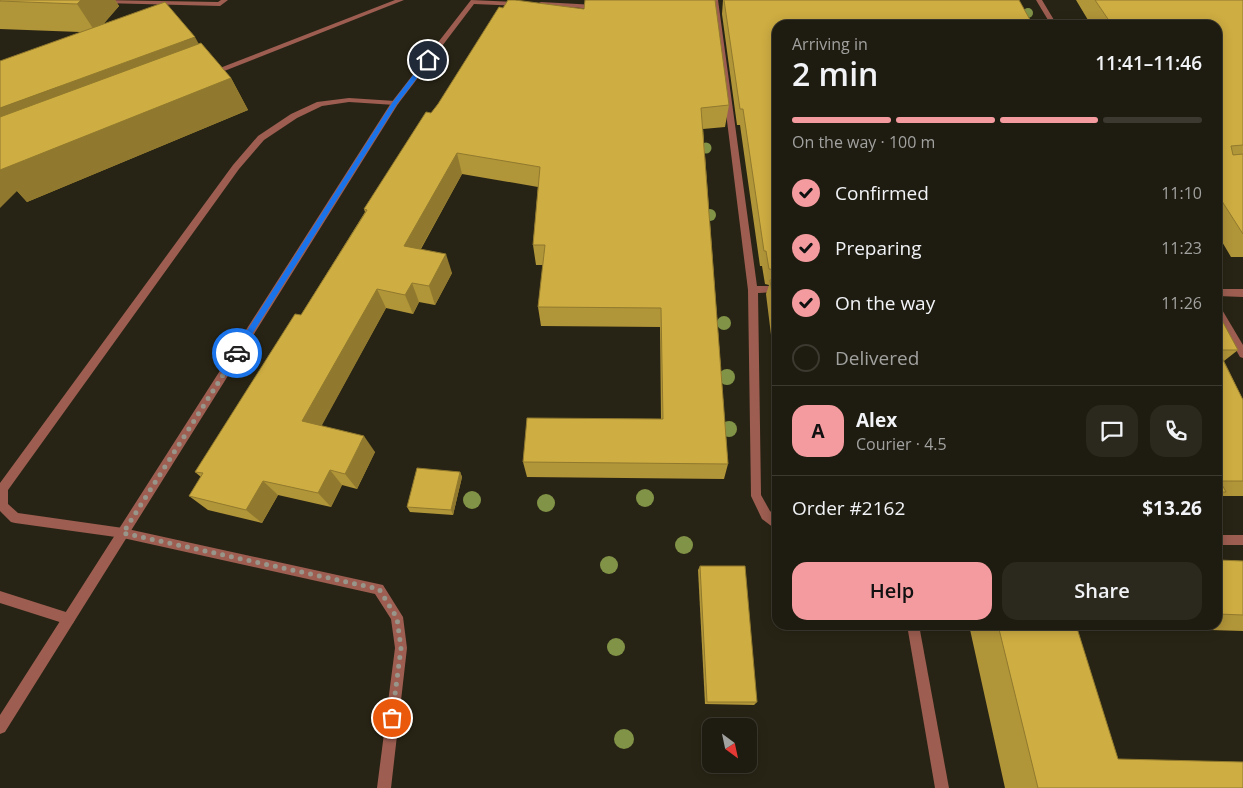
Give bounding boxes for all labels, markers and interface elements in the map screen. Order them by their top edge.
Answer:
text: Arriving in [792,33,868,55]
pin [407,39,449,81]
icon: home [414,46,442,74]
text: 11:41–11:46 [1095,50,1202,76]
text: 2 min [792,52,878,95]
text: On the way · 100 m [792,131,935,153]
icon: check [792,179,820,207]
text: Confirmed [835,180,929,206]
text: 11:10 [1161,182,1202,204]
icon: check [792,234,820,262]
text: Preparing [835,235,922,261]
text: 11:23 [1161,237,1202,259]
icon: check [792,289,820,317]
text: On the way [835,290,935,316]
text: 11:26 [1161,292,1202,314]
courier [212,328,262,378]
icon: car [223,339,251,367]
text: Delivered [835,345,919,371]
button: chat [1086,405,1138,457]
button: phone [1150,405,1202,457]
text: Alex [856,407,897,433]
text: A [811,418,825,444]
text: Courier · 4.5 [856,433,947,455]
text: Order #2162 [792,495,905,521]
text: $13.26 [1142,495,1202,521]
button: Help [792,562,992,620]
button: Share [1002,562,1202,620]
pin [371,697,413,739]
icon: bag [378,704,406,732]
north arrow [702,718,758,772]
map controls [702,718,757,773]

